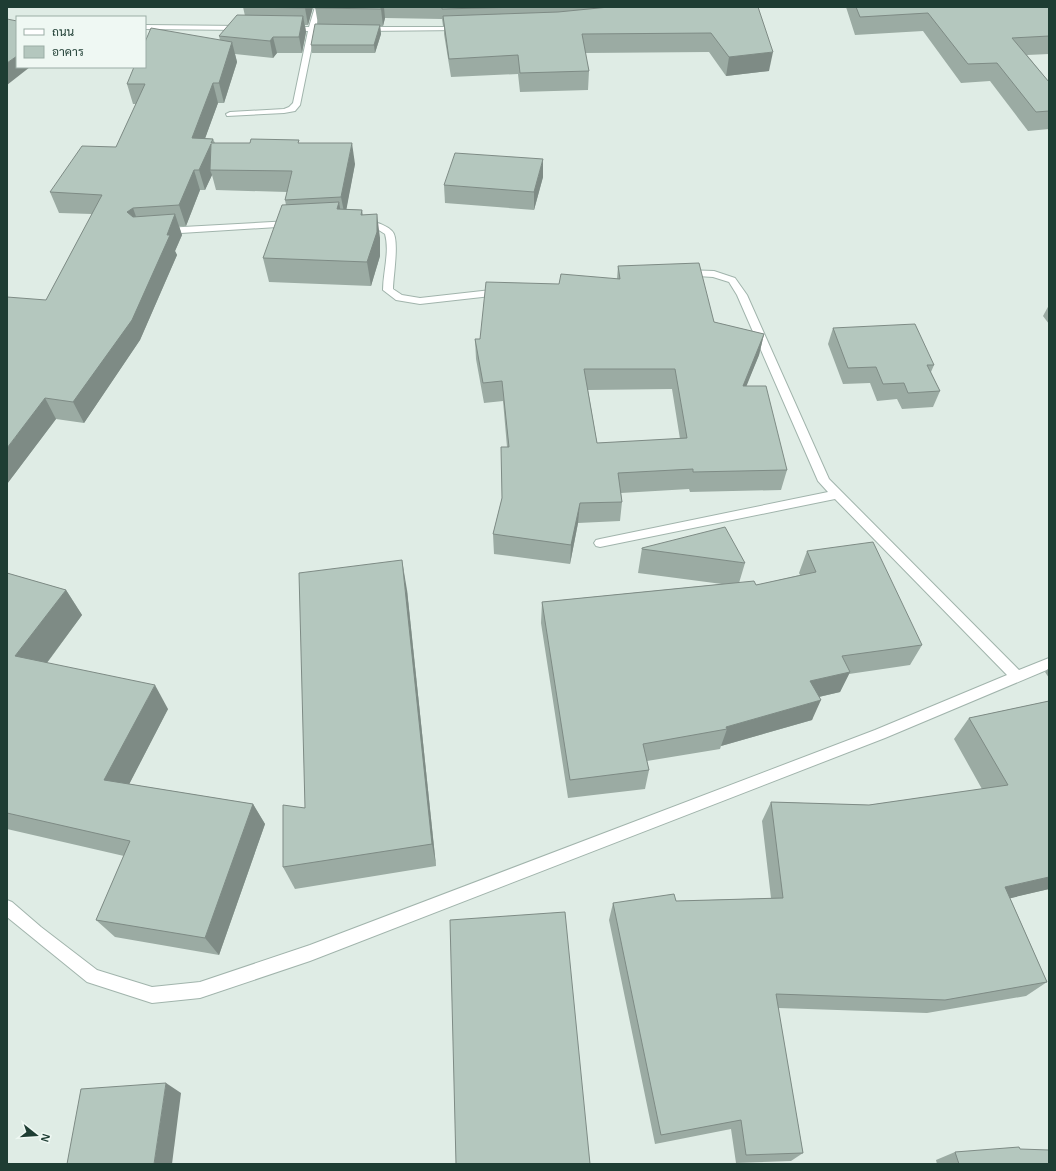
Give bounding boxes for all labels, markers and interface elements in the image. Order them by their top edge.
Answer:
legend [16,16,146,68]
text: ถนน [52,25,75,39]
text: อาคาร [52,45,84,59]
north arrow [16,1115,56,1155]
text: N [39,1132,52,1144]

